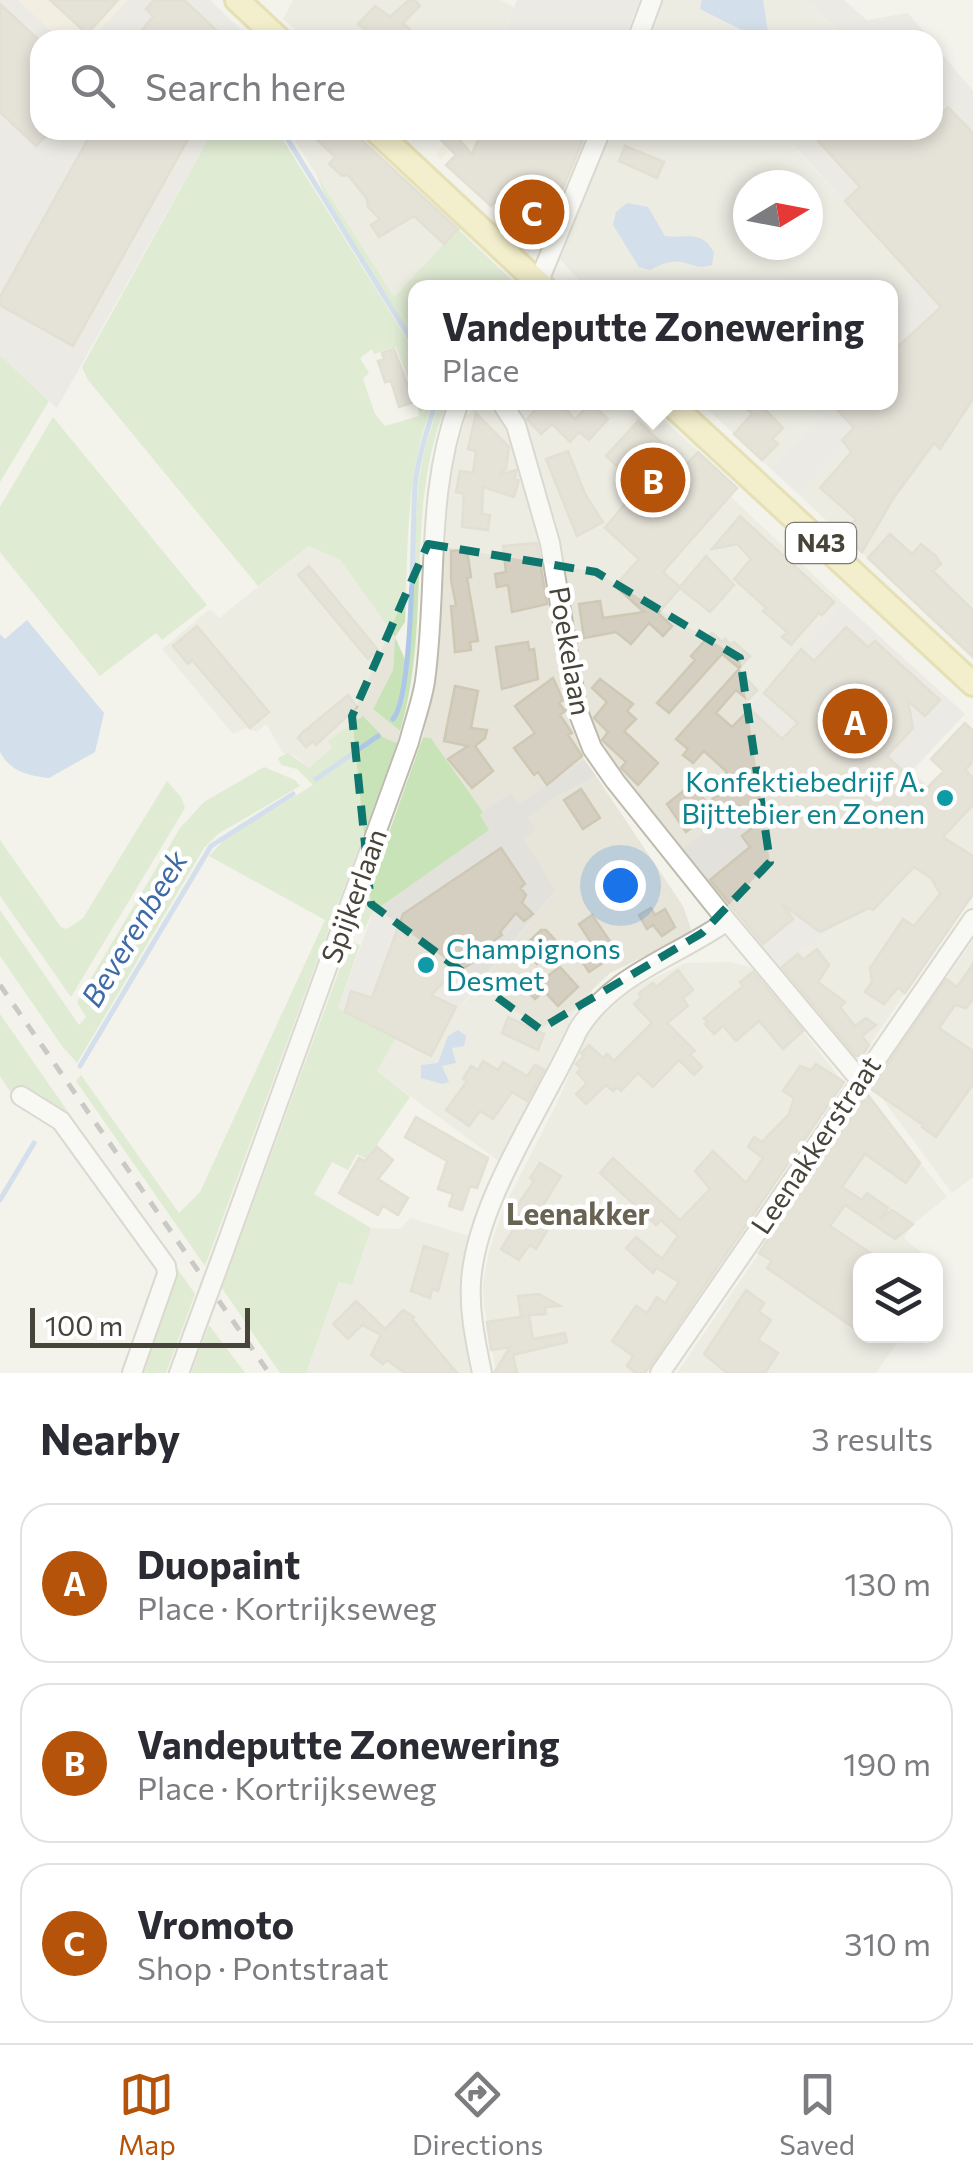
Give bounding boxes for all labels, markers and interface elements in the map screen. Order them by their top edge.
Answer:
search box [30,30,943,140]
icon: search [65,58,120,113]
text: Search here [145,62,346,109]
north arrow [733,170,823,260]
pin: C [500,174,564,250]
popup [408,280,898,410]
text: Vandeputte Zonewering [442,302,864,349]
text: Place [442,349,519,389]
pin: B [620,442,686,518]
road number: N43 [786,523,856,563]
street label: Poekelaan [543,584,599,718]
pin: A [822,684,888,758]
place label: Konfektiebedrijf A. Bijttebier en Zonen [681,764,925,830]
marker: Konfektiebedrijf A. Bijttebier en Zonen [934,787,956,809]
street label: Spijkerlaan [313,824,393,967]
water label: Beverenbeek [72,842,194,1013]
your location [595,860,646,911]
place label: Champignons Desmet [446,931,621,997]
marker: Champignons Desmet [415,954,437,976]
street label: Leenakkerstraat [743,1049,887,1240]
district label: Leenakker [506,1194,650,1231]
map controls [853,1253,943,1343]
button: layers [853,1253,943,1343]
scale bar [30,1303,250,1348]
text: 100 m [45,1308,123,1342]
text: Nearby [40,1412,180,1464]
text: 3 results [811,1418,933,1458]
text: Duopaint [137,1540,300,1587]
text: A [63,1563,86,1603]
text: 130 m [844,1563,931,1603]
text: Place · Kortrijkseweg [137,1587,437,1627]
text: Vandeputte Zonewering [137,1720,560,1767]
text: B [64,1743,85,1783]
text: 190 m [843,1743,931,1783]
text: Place · Kortrijkseweg [137,1767,437,1807]
text: Vromoto [137,1900,294,1947]
text: C [64,1923,85,1963]
text: 310 m [844,1923,931,1963]
text: Shop · Pontstraat [137,1947,389,1987]
tab: Map [118,2067,176,2161]
tab: Directions [412,2067,543,2161]
tab: Saved [779,2067,855,2161]

